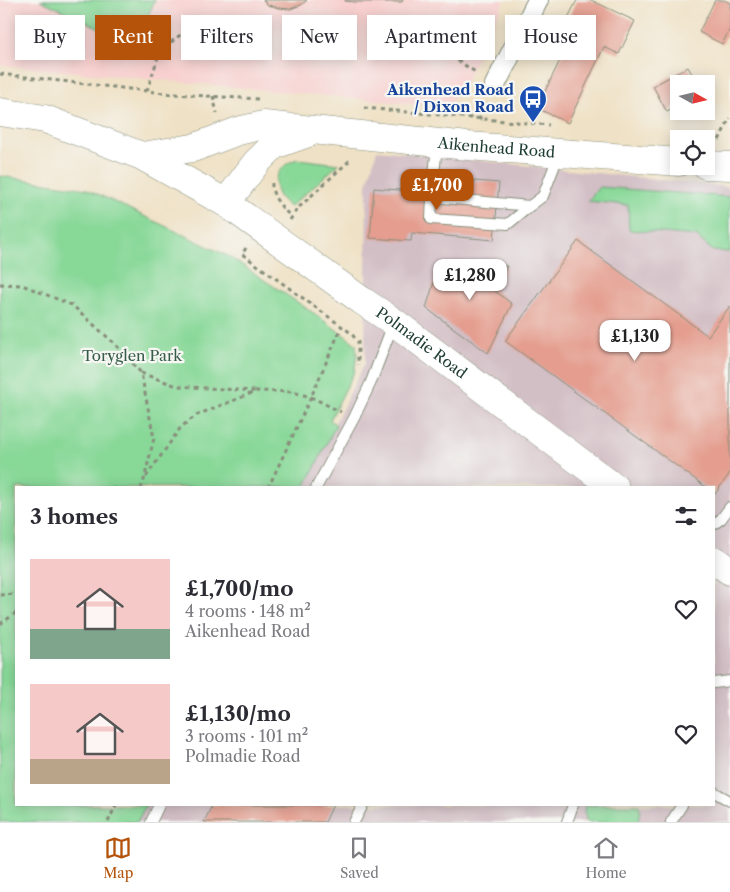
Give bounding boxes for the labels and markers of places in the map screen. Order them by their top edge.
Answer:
place label: Aikenhead Road / Dixon Road [386,80,514,116]
bus stop icon: Aikenhead Road / Dixon Road [518,84,548,123]
pin: £1,700 [396,168,478,211]
pin: £1,280 [429,258,511,301]
pin: £1,130 [594,320,676,362]

